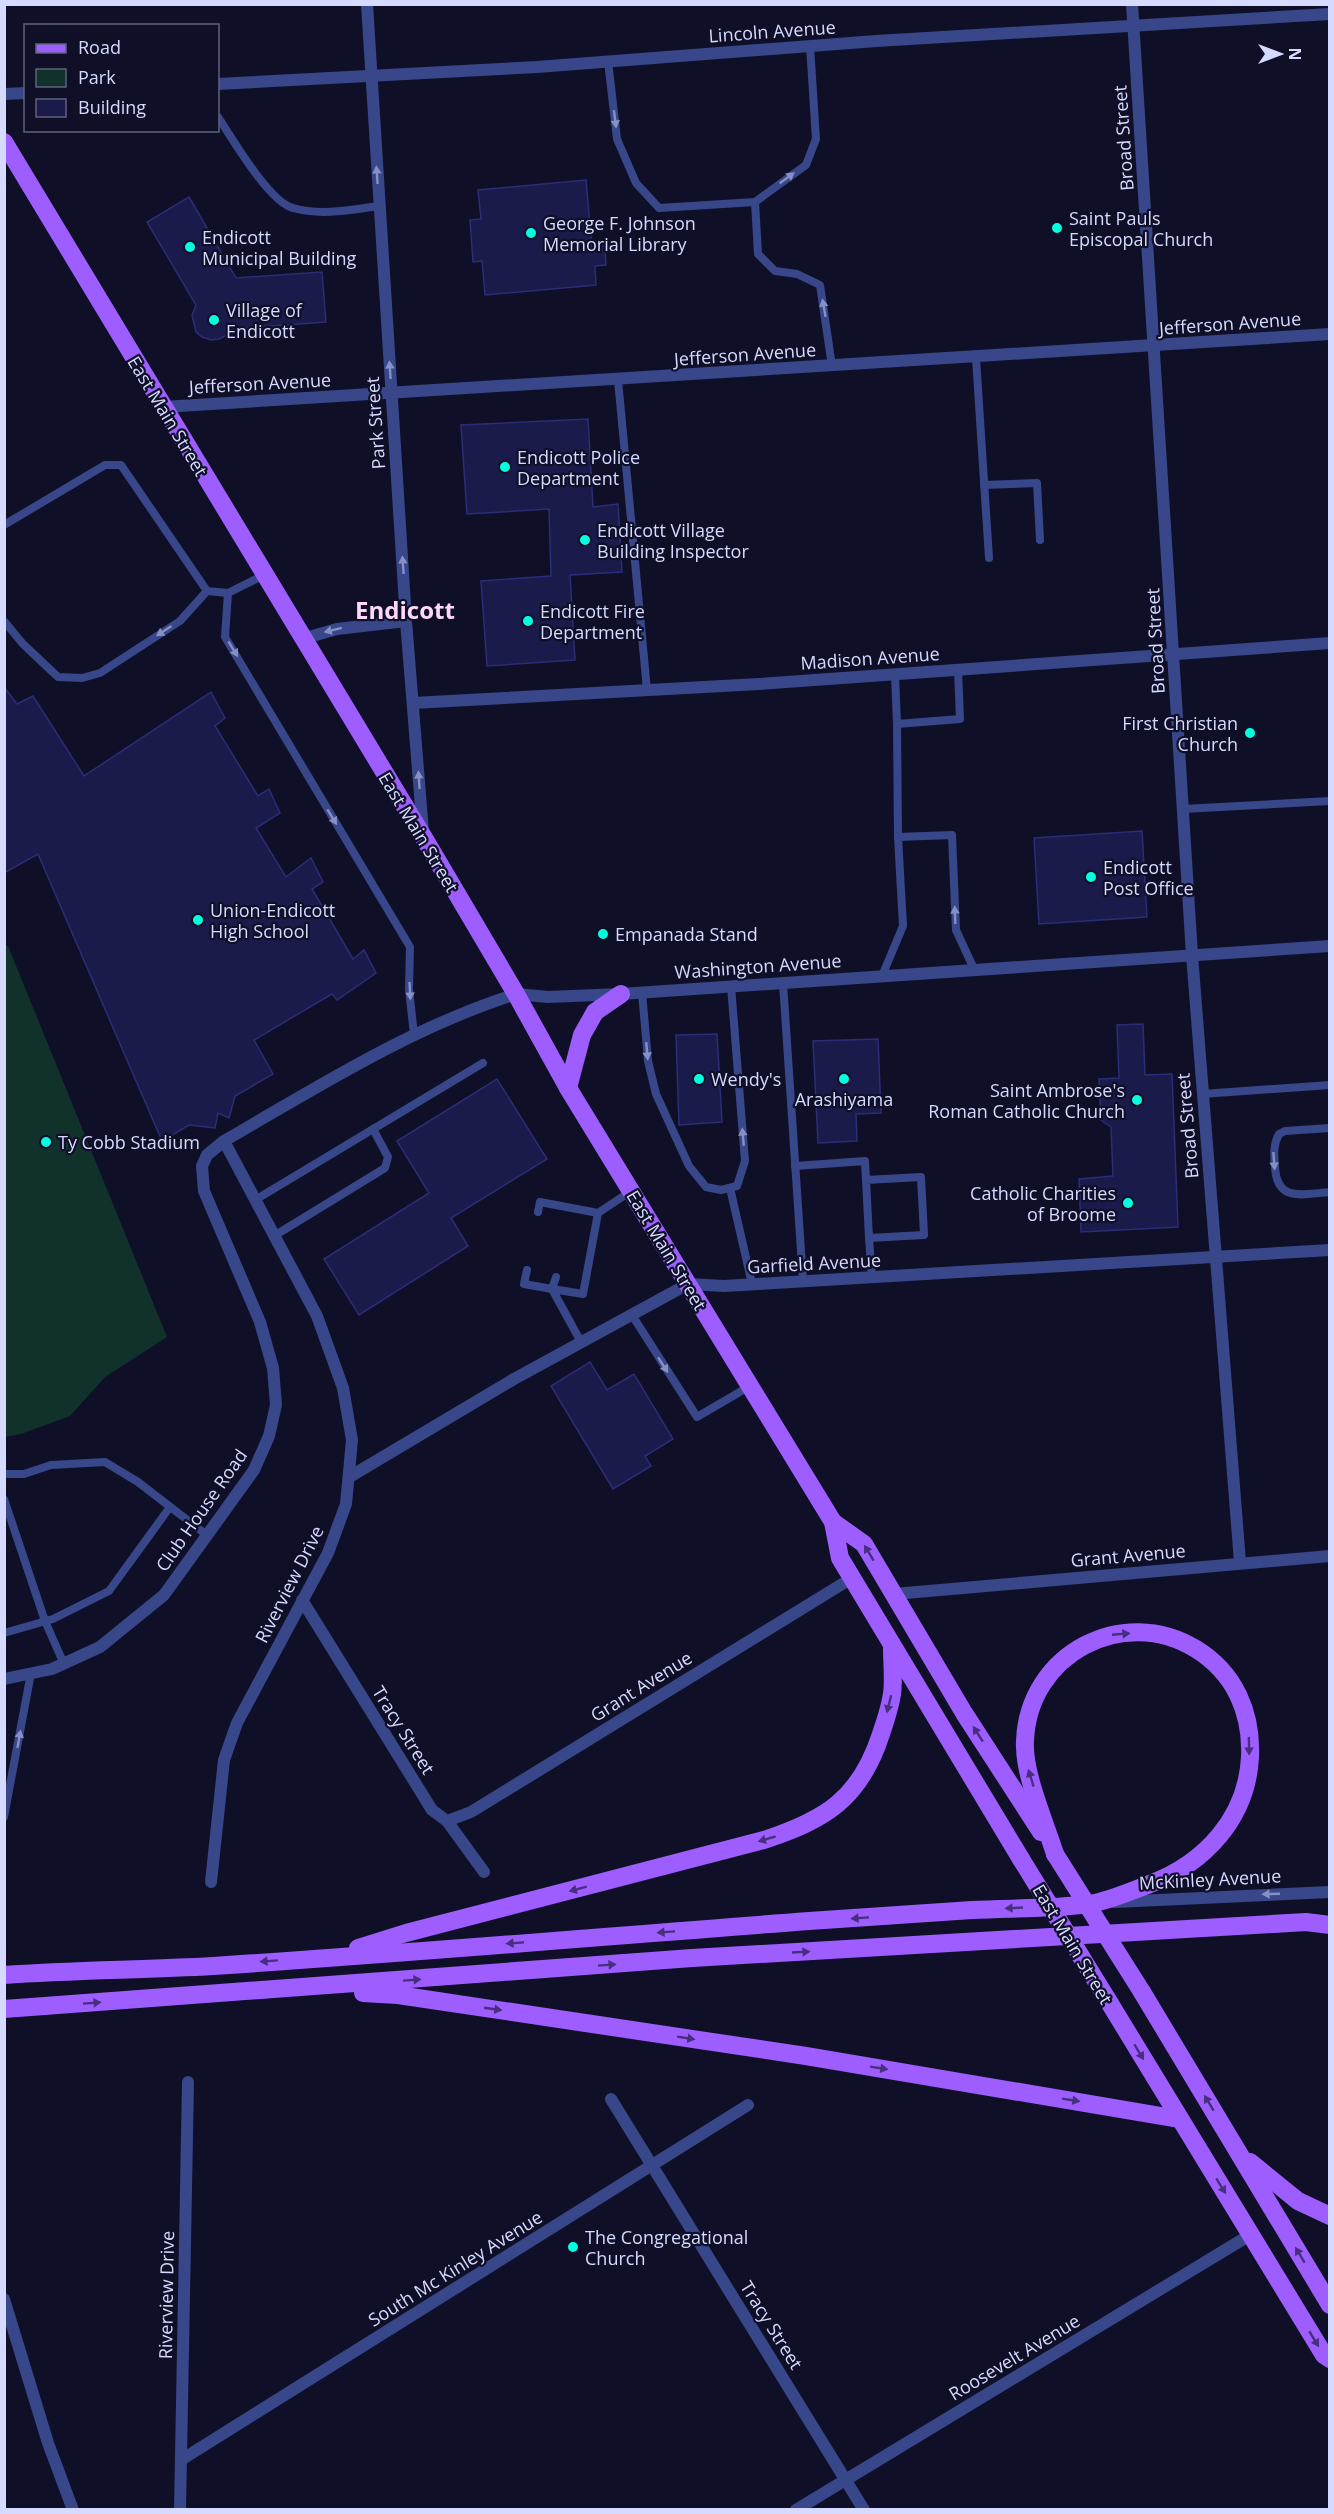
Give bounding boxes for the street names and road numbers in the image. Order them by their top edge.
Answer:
street label: Lincoln Avenue [708,15,836,47]
street label: Broad Street [1107,84,1139,192]
street label: Jefferson Avenue [1156,306,1302,340]
street label: Jefferson Avenue [671,337,817,371]
street label: East Main Street [123,351,213,481]
street label: Jefferson Avenue [186,367,332,399]
street label: Park Street [360,376,390,470]
street label: Broad Street [1140,588,1170,694]
street label: Madison Avenue [800,641,940,675]
street label: East Main Street [374,767,464,897]
street label: Washington Avenue [674,948,842,984]
street label: Broad Street [1170,1072,1204,1180]
street label: East Main Street [622,1185,712,1315]
street label: Garfield Avenue [746,1248,882,1278]
street label: Club House Road [150,1444,252,1576]
street label: Riverview Drive [249,1521,329,1647]
street label: Grant Avenue [1070,1538,1186,1572]
street label: Grant Avenue [586,1645,696,1727]
street label: Tracy Street [367,1681,441,1779]
street label: McKinley Avenue [1138,1863,1282,1895]
street label: East Main Street [1028,1879,1118,2009]
street label: South Mc Kinley Avenue [363,2205,547,2331]
street label: Riverview Drive [153,2231,179,2359]
street label: Tracy Street [735,2276,809,2374]
street label: Roosevelt Avenue [944,2308,1084,2406]

